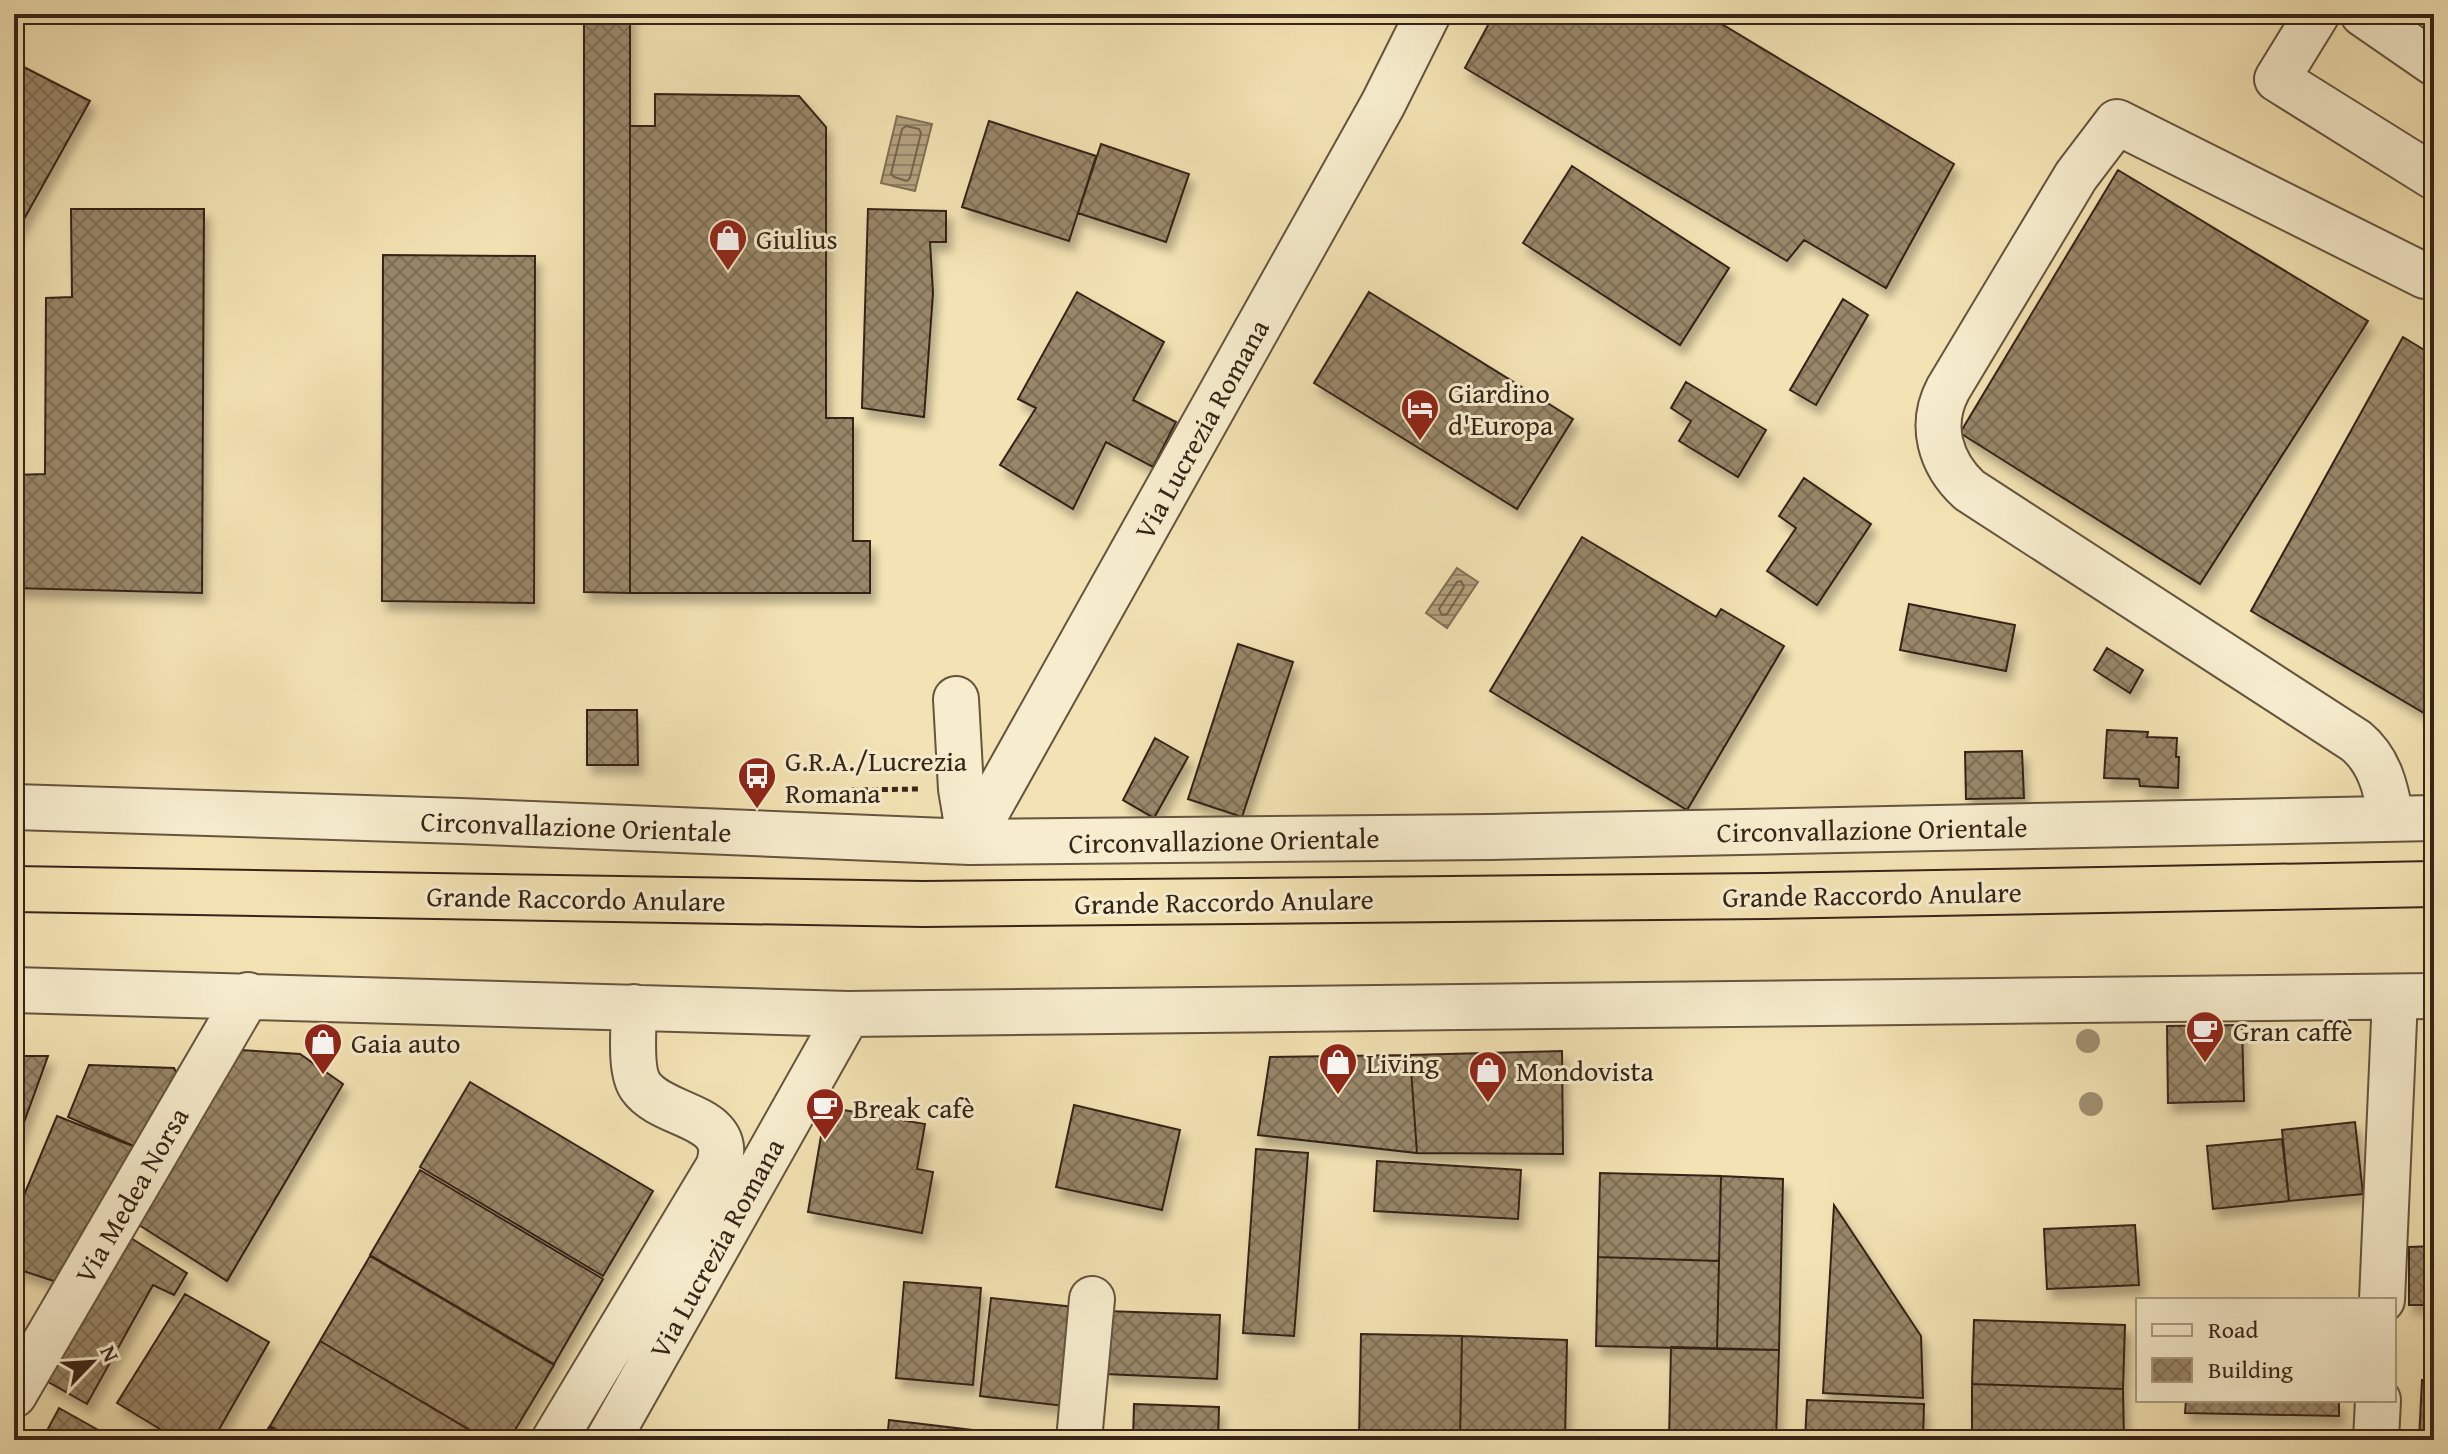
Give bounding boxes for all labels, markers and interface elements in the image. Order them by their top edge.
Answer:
shop icon: Giulius [707,217,749,272]
place label: Giulius [756,218,838,259]
street label: Via Lucrezia Romana [1123,311,1279,547]
place label: Giardino d'Europa [1448,372,1554,445]
hotel icon: Giardino d'Europa [1399,387,1441,442]
place label: G.R.A./Lucrezia Romana [785,740,968,813]
bus stop icon: G.R.A./Lucrezia Romana [736,755,778,810]
street label: Circonvallazione Orientale [420,800,732,852]
street label: Circonvallazione Orientale [1716,806,2028,852]
street label: Circonvallazione Orientale [1068,817,1380,863]
street label: Grande Raccordo Anulare [1722,871,2022,917]
street label: Grande Raccordo Anulare [426,875,726,921]
street label: Grande Raccordo Anulare [1074,878,1374,924]
cafe icon: Gran caffè [2184,1009,2226,1064]
place label: Gran caffè [2233,1010,2353,1051]
shop icon: Gaia auto [302,1021,344,1076]
place label: Gaia auto [351,1022,461,1063]
shop icon: Living [1317,1041,1359,1096]
place label: Living [1366,1042,1439,1083]
shop icon: Mondovista [1467,1049,1509,1104]
place label: Mondovista [1516,1050,1654,1091]
cafe icon: Break cafè [804,1086,846,1141]
place label: Break cafè [853,1087,975,1128]
street label: Via Medea Norsa [64,1099,199,1291]
street label: Via Lucrezia Romana [638,1130,794,1366]
legend [2136,1298,2396,1402]
text: Road [2208,1312,2258,1347]
north arrow [52,1322,132,1402]
text: N [93,1340,128,1367]
text: Building [2208,1352,2293,1387]

